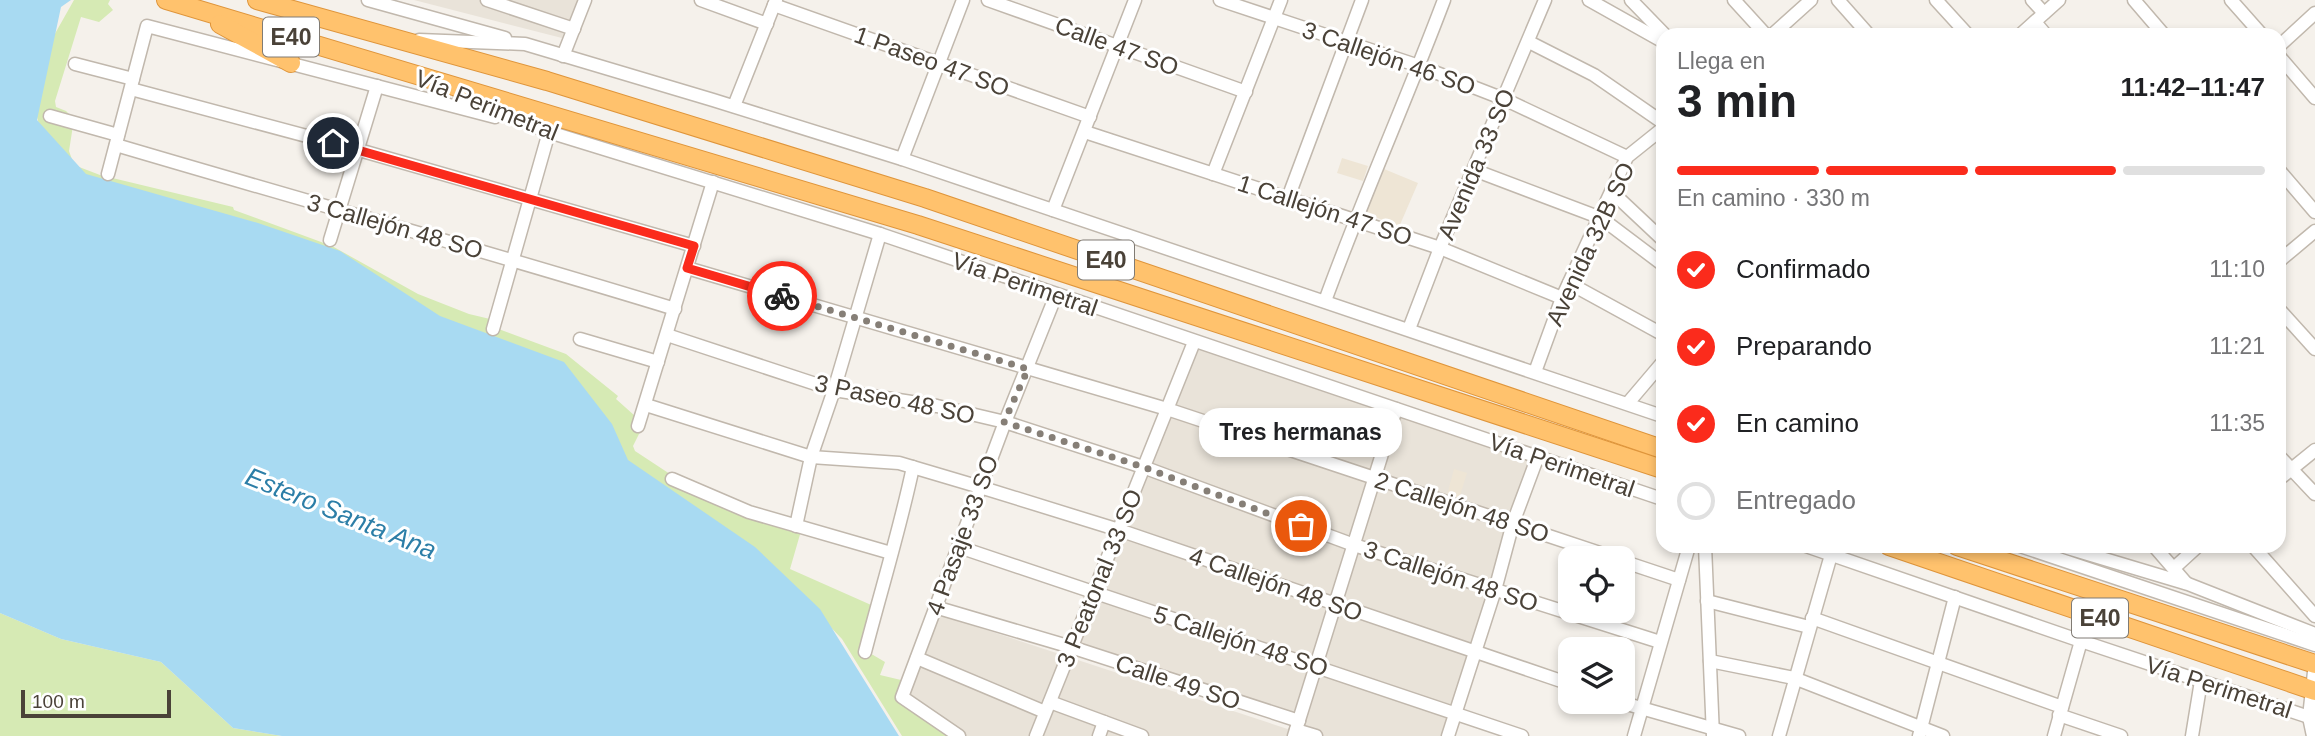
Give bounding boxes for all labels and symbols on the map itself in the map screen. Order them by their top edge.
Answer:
street label: Calle 47 SO [1052,11,1182,81]
street label: 3 Callejón 46 SO [1299,16,1479,100]
road number: E40 [263,18,319,56]
street label: 1 Paseo 47 SO [851,20,1013,102]
street label: Vía Perimetral [411,64,563,146]
street label: Avenida 33 SO [1432,85,1520,243]
pin [303,113,363,173]
street label: Avenida 32B SO [1540,158,1640,330]
street label: 1 Callejón 47 SO [1235,169,1415,251]
street label: 3 Callejón 48 SO [304,188,486,264]
road number: E40 [1078,241,1134,280]
street label: Vía Perimetral [949,246,1101,322]
courier [747,261,817,331]
street label: 3 Paseo 48 SO [813,369,977,429]
callout: Tres hermanas [1200,407,1402,456]
street label: Vía Perimetral [1486,427,1638,503]
street label: 4 Pasaje 33 SO [921,451,1003,619]
water label: Estero Santa Ana [241,461,441,565]
street label: 2 Callejón 48 SO [1372,466,1552,548]
street label: 3 Peatonal 33 SO [1051,485,1147,671]
pin [1271,496,1331,556]
street label: 3 Callejón 48 SO [1361,535,1541,617]
street label: 4 Callejón 48 SO [1186,542,1366,626]
road number: E40 [2072,598,2128,638]
street label: 5 Callejón 48 SO [1151,600,1331,682]
street label: Calle 49 SO [1112,649,1244,715]
street label: Vía Perimetral [2143,651,2295,723]
scale bar [21,687,172,719]

